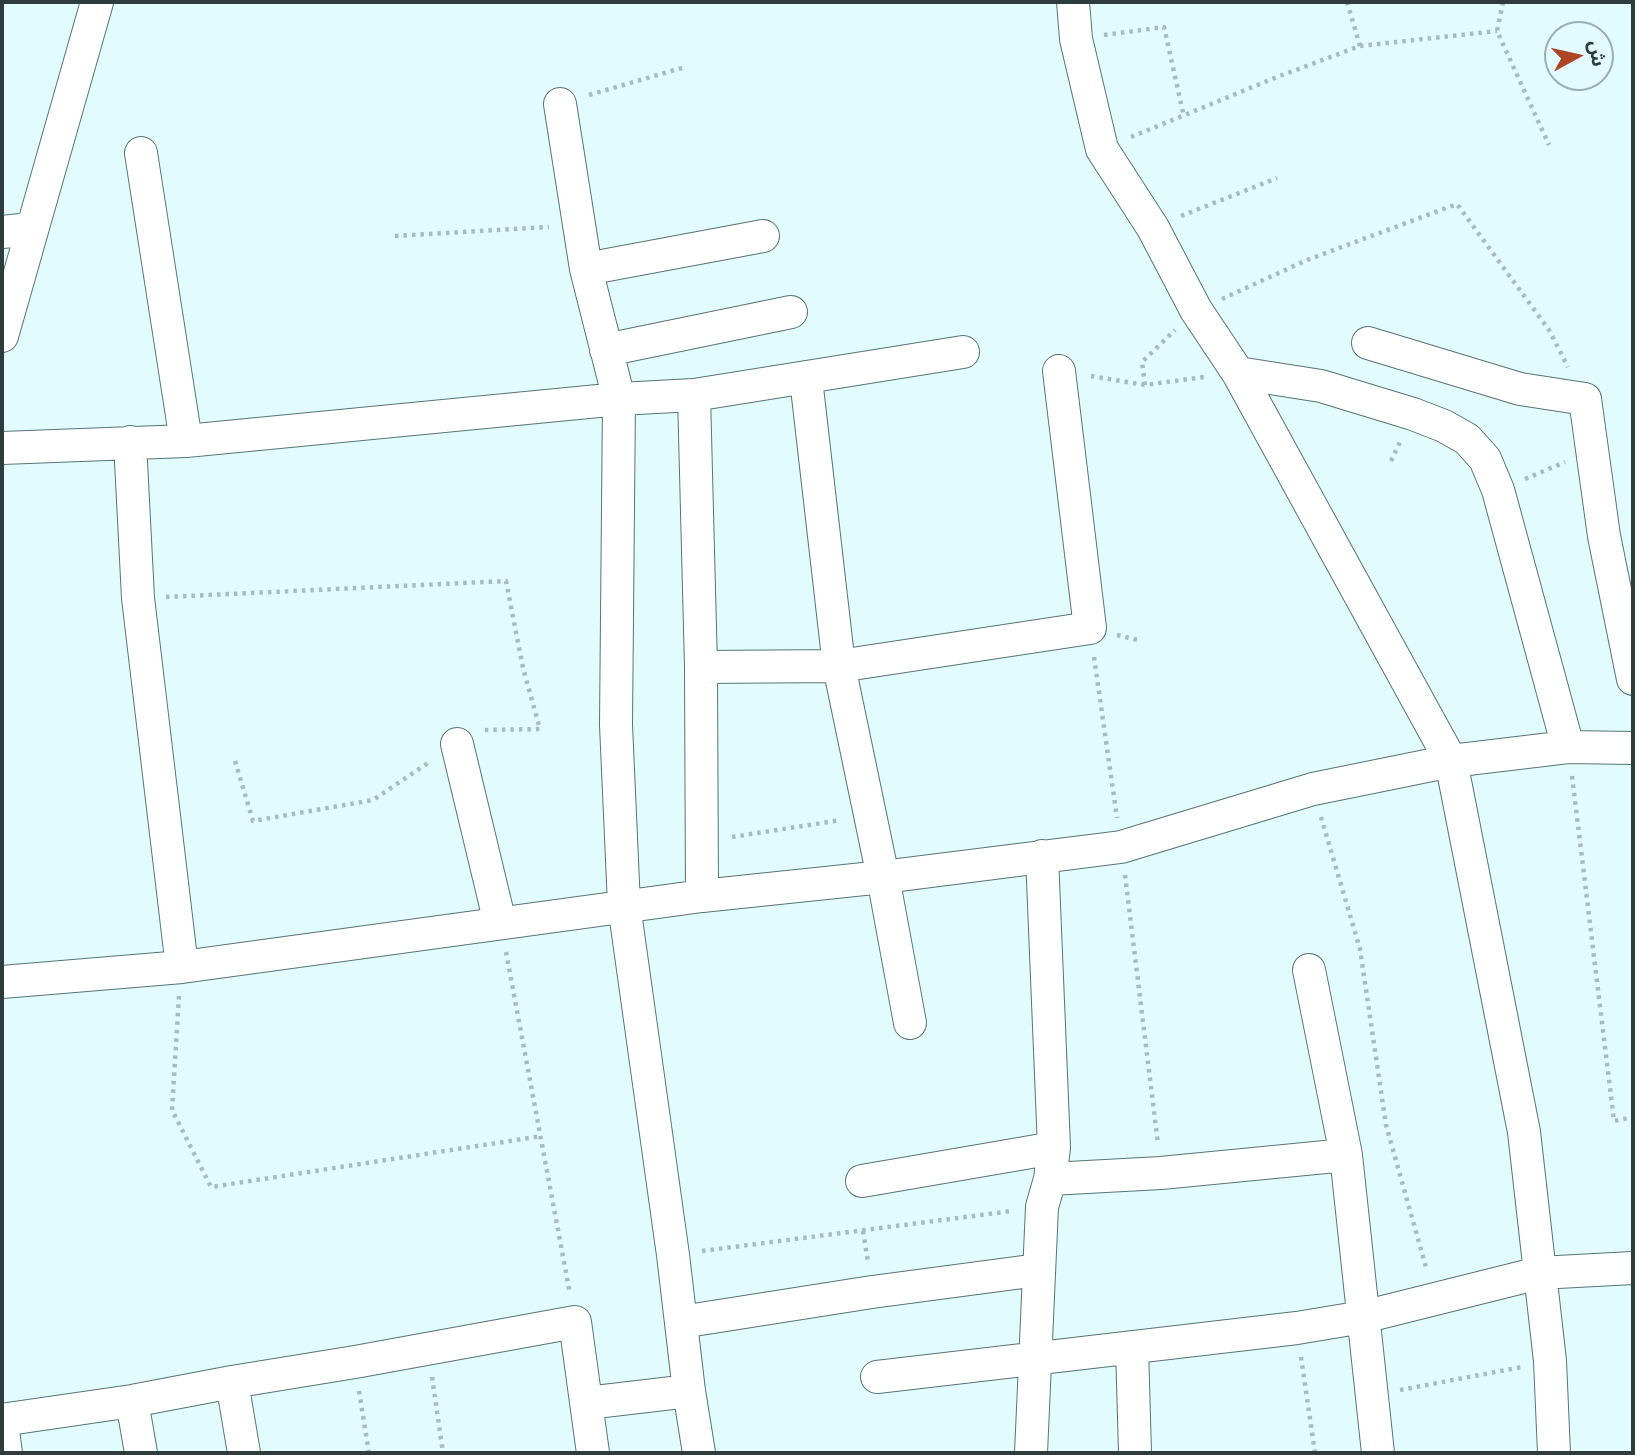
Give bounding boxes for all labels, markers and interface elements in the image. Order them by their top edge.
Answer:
north arrow [1544,21,1614,91]
text: ش [1585,39,1612,68]

